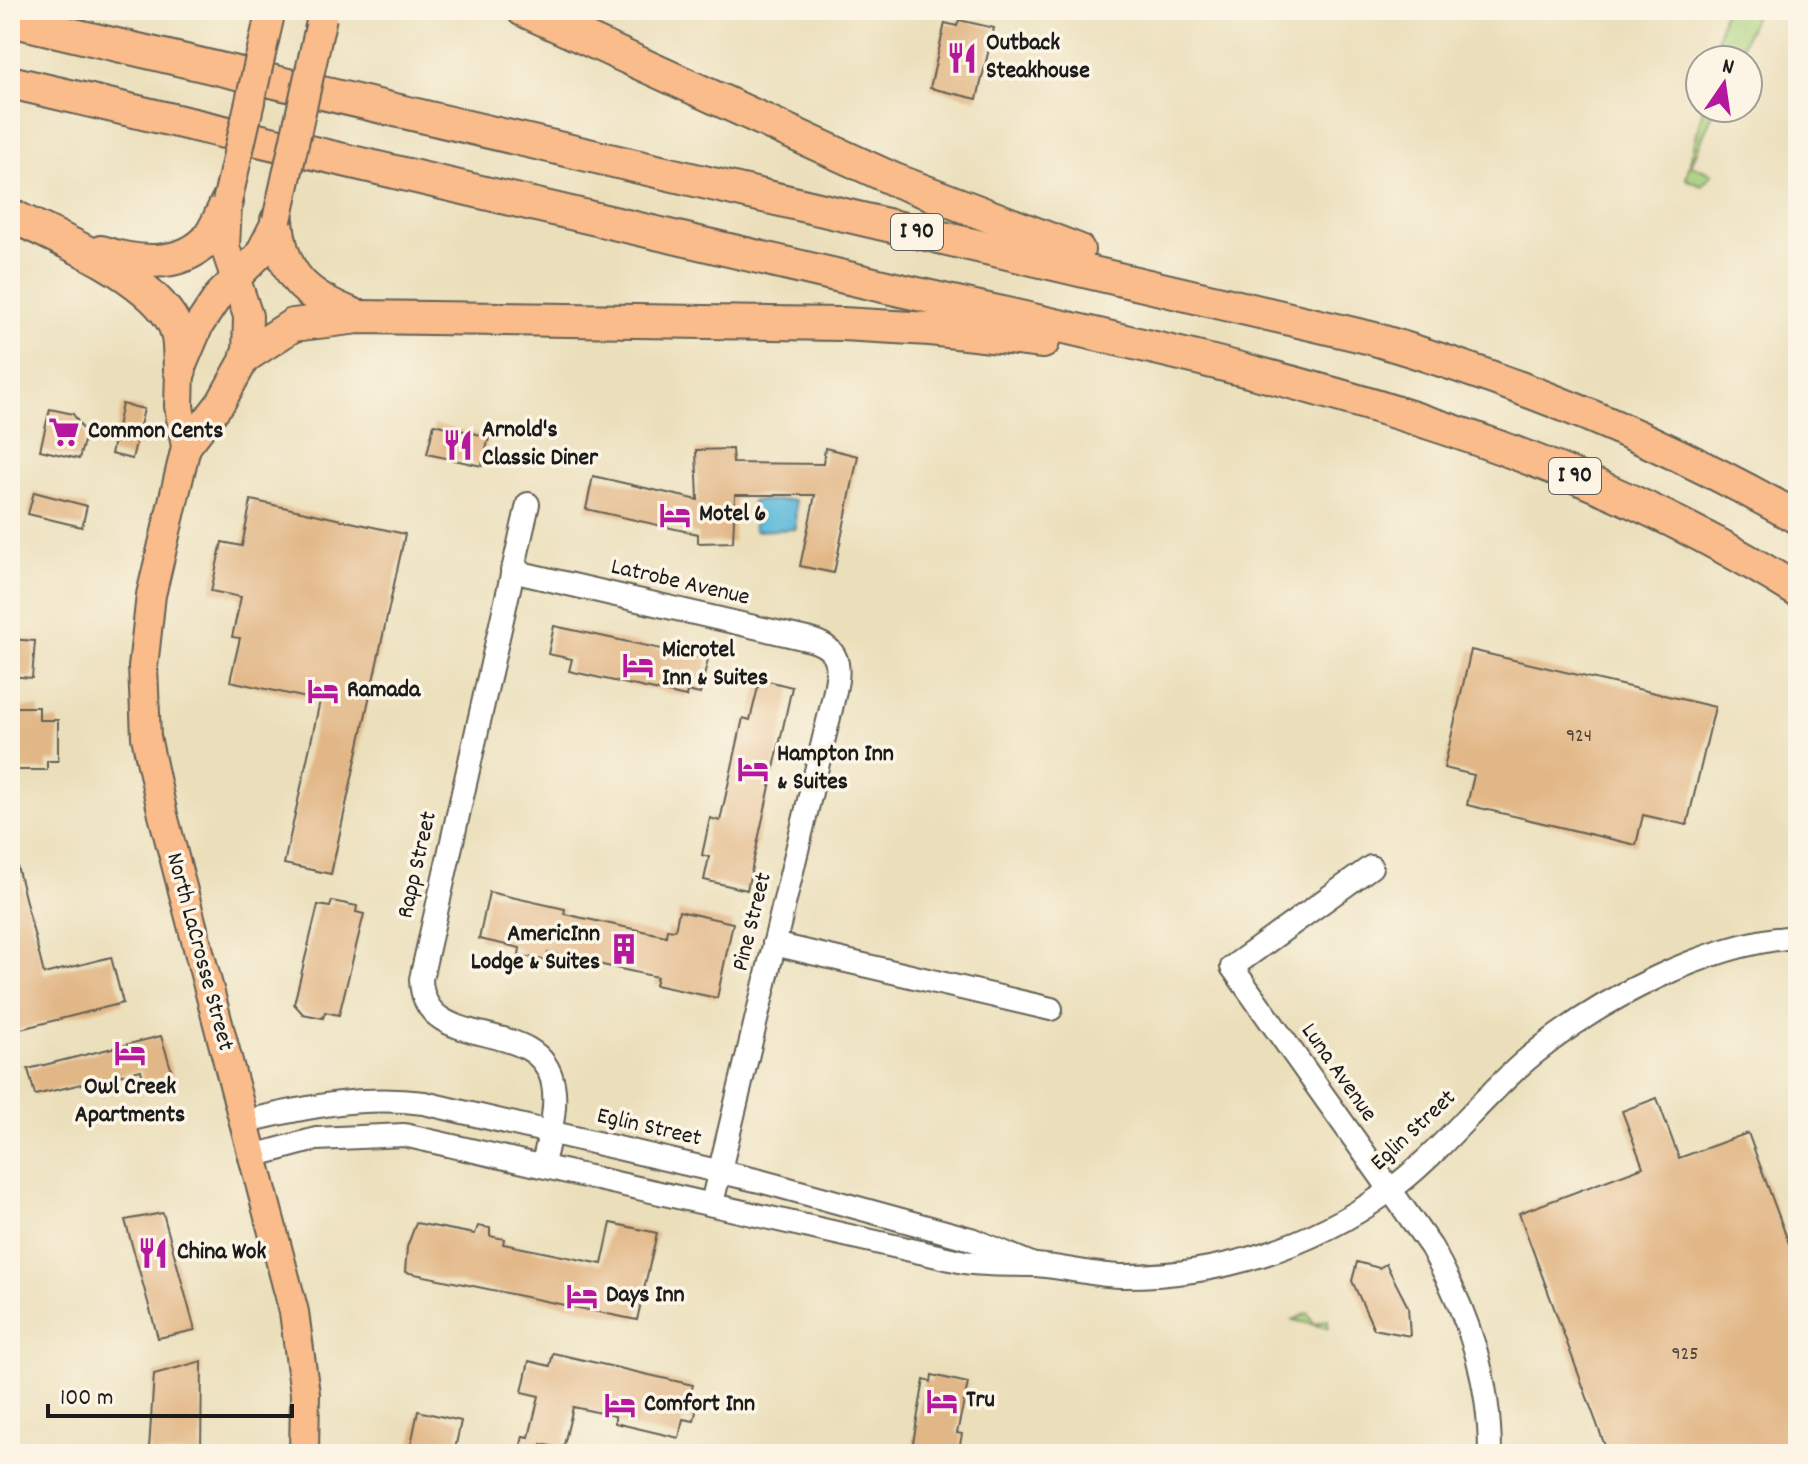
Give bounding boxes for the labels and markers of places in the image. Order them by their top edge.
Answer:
place label: Outback Steakhouse [986,27,1090,89]
restaurant icon: Outback Steakhouse [945,41,979,75]
place label: Arnold's Classic Diner [482,414,599,476]
supermarket icon: Common Cents [47,415,81,449]
place label: Common Cents [88,415,223,449]
restaurant icon: Arnold's Classic Diner [441,428,475,462]
hotel icon: Motel 6 [658,498,692,532]
place label: Motel 6 [699,498,766,532]
place label: Microtel Inn & Suites [662,634,768,696]
hotel icon: Microtel Inn & Suites [621,648,655,682]
hotel icon: Ramada [306,674,340,708]
place label: Ramada [347,674,421,708]
place label: Hampton Inn & Suites [777,738,894,800]
hotel icon: Hampton Inn & Suites [736,752,770,786]
place label: AmericInn Lodge & Suites [471,918,600,980]
building icon: AmericInn Lodge & Suites [607,932,641,966]
hotel icon: Owl Creek Apartments [113,1036,147,1070]
place label: Owl Creek Apartments [75,1071,185,1133]
restaurant icon: China Wok [136,1236,170,1270]
place label: China Wok [177,1236,267,1270]
hotel icon: Days Inn [565,1279,599,1313]
place label: Days Inn [606,1279,685,1313]
hotel icon: Tru [925,1384,959,1418]
place label: Tru [966,1384,995,1418]
hotel icon: Comfort Inn [603,1388,637,1422]
place label: Comfort Inn [644,1388,755,1422]

